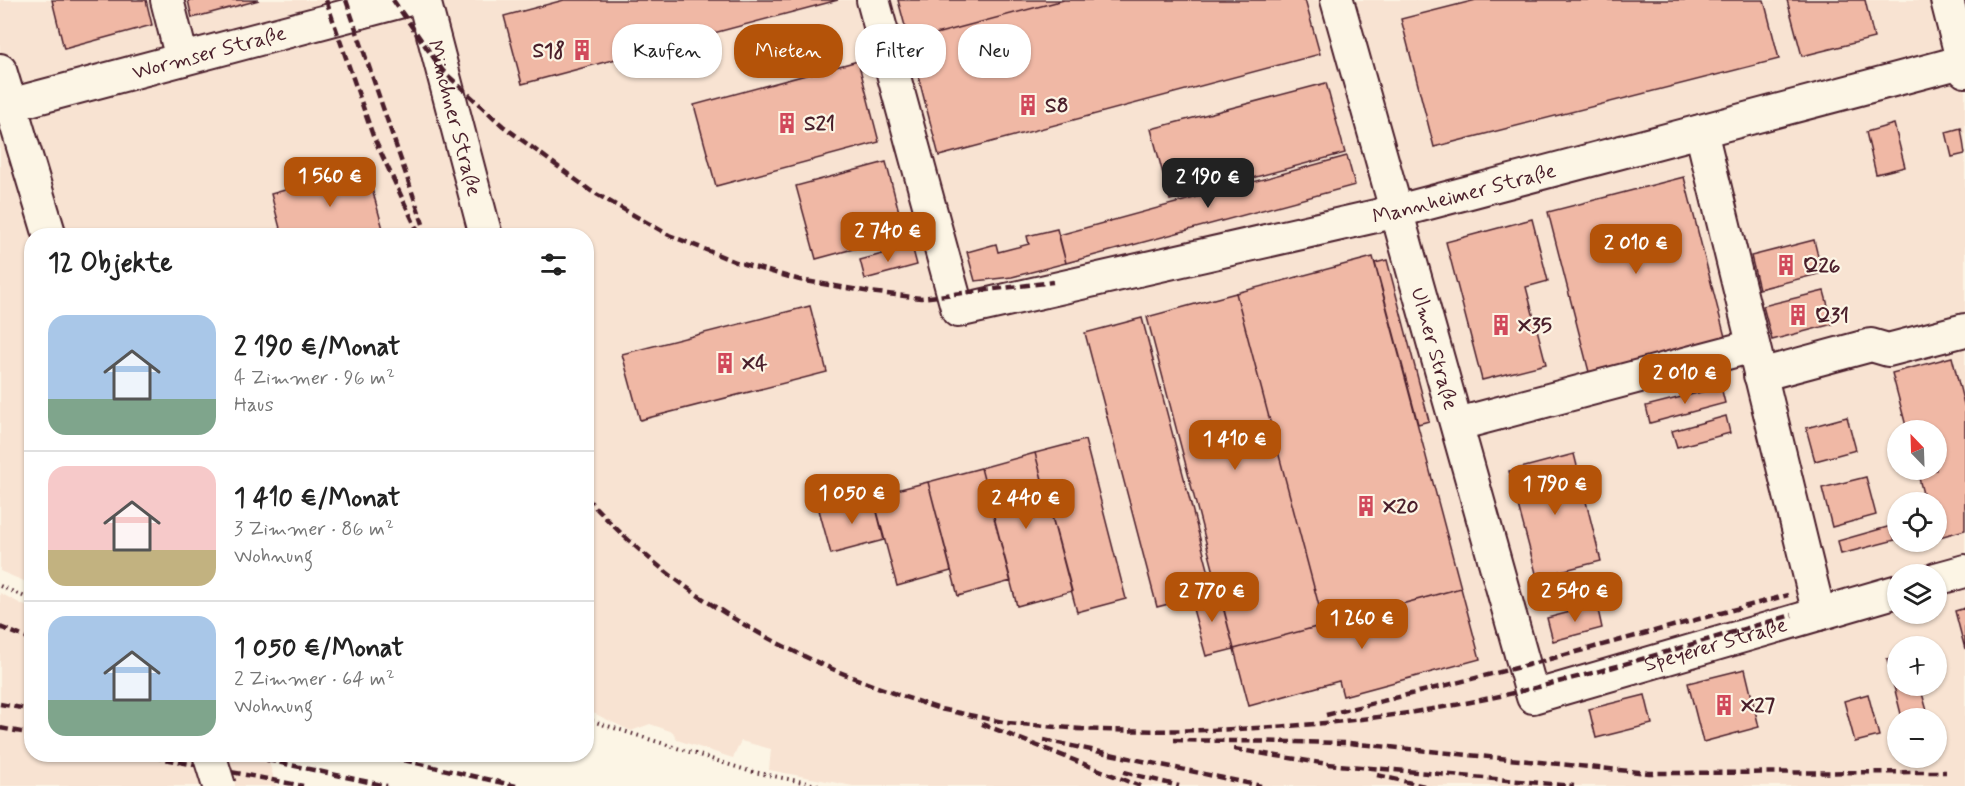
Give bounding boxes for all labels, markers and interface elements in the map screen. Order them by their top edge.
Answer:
street label: Wormser Straße [129,19,289,87]
chip: Kaufen [612,24,722,78]
chip: Mieten [734,24,843,78]
chip: Filter [855,24,946,78]
chip: Neu [958,24,1031,78]
street label: Münchner Straße [420,37,488,199]
place label: S18 [532,37,565,65]
building icon: S18 [570,38,594,62]
place label: S8 [1045,92,1068,120]
building icon: S8 [1016,93,1040,117]
place label: S21 [804,110,835,138]
building icon: S21 [775,111,799,135]
pin: 1 560 € [275,157,385,208]
street label: Mannheimer Straße [1370,157,1559,231]
pin: 2 190 € [1153,158,1263,209]
text: 1 560 € [298,163,362,190]
text: 2 190 € [1176,164,1240,191]
pin: 2 740 € [833,212,943,263]
text: 2 740 € [855,218,921,245]
pin: 2 010 € [1581,224,1691,275]
text: 2 010 € [1604,230,1668,257]
text: 12 Objekte [48,247,173,281]
icon: filters [537,248,570,281]
place label: Q26 [1803,252,1841,280]
building icon: Q26 [1774,253,1798,277]
street label: Ulmer Straße [1404,284,1465,413]
place label: Q31 [1815,302,1849,330]
building icon: Q31 [1786,303,1810,327]
place label: X35 [1518,312,1552,340]
building icon: X35 [1489,313,1513,337]
text: 2 190 €/Monat [234,331,400,365]
icon: home [96,339,168,411]
place label: X4 [742,350,768,378]
building icon: X4 [713,351,737,375]
pin: 2 010 € [1630,354,1740,405]
text: 2 010 € [1653,360,1717,387]
text: 4 Zimmer · 96 m² [234,365,395,392]
text: Haus [234,392,274,419]
pin: 1 410 € [1180,420,1290,471]
north arrow [1887,420,1947,480]
map controls [1887,420,1947,768]
text: 1 410 € [1203,426,1267,453]
pin: 1 790 € [1500,465,1610,516]
text: 1 790 € [1523,471,1587,498]
pin: 1 050 € [797,474,907,525]
pin: 2 440 € [971,479,1081,530]
text: 1 050 € [819,480,885,507]
text: 1 410 €/Monat [234,482,400,516]
text: 2 440 € [992,485,1060,512]
icon: home [96,490,168,562]
button: locate [1887,492,1947,552]
place label: X20 [1383,493,1419,521]
building icon: X20 [1354,494,1378,518]
text: 3 Zimmer · 86 m² [234,516,394,543]
text: Wohnung [234,543,313,570]
button: layers [1887,564,1947,624]
pin: 2 770 € [1157,572,1267,623]
pin: 2 540 € [1520,572,1630,623]
text: 2 770 € [1179,578,1245,605]
text: 2 540 € [1541,578,1609,605]
pin: 1 260 € [1307,599,1417,650]
text: 1 260 € [1330,605,1394,632]
street label: Speyerer Straße [1641,611,1791,679]
text: 1 050 €/Monat [234,632,404,666]
button: + [1887,636,1947,696]
icon: home [96,640,168,712]
text: 2 Zimmer · 64 m² [234,666,395,693]
place label: X27 [1741,692,1776,720]
text: Wohnung [234,693,313,720]
building icon: X27 [1712,693,1736,717]
button: − [1887,708,1947,768]

